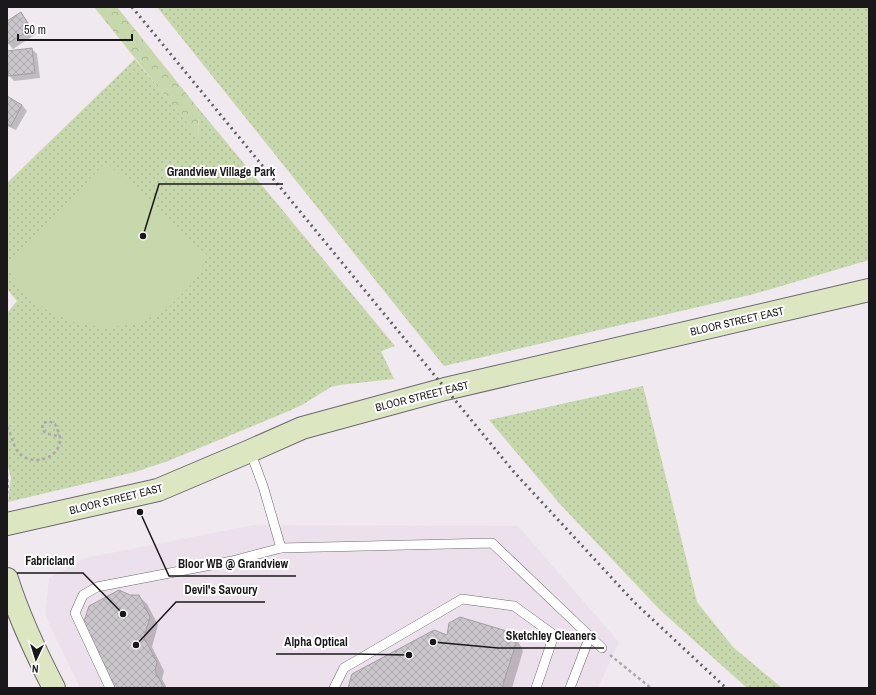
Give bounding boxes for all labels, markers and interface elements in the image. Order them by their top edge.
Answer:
scale bar [18,16,132,42]
text: 50 m [24,22,46,38]
callout: Grandview Village Park [159,160,283,184]
text: Grandview Village Park [167,164,276,180]
street label: BLOOR STREET EAST [689,303,786,339]
street label: BLOOR STREET EAST [374,378,471,414]
street label: BLOOR STREET EAST [68,481,165,517]
callout: Fabricland [17,549,83,573]
callout: Bloor WB @ Grandview [169,552,296,576]
text: Fabricland [25,553,75,569]
text: Bloor WB @ Grandview [178,556,288,572]
callout: Devil's Savoury [176,578,265,602]
text: Devil's Savoury [185,582,258,598]
callout: Sketchley Cleaners [498,624,604,648]
text: Sketchley Cleaners [506,628,597,644]
callout: Alpha Optical [276,630,356,654]
text: Alpha Optical [284,634,348,650]
north arrow [16,639,56,679]
text: N [32,662,39,676]

